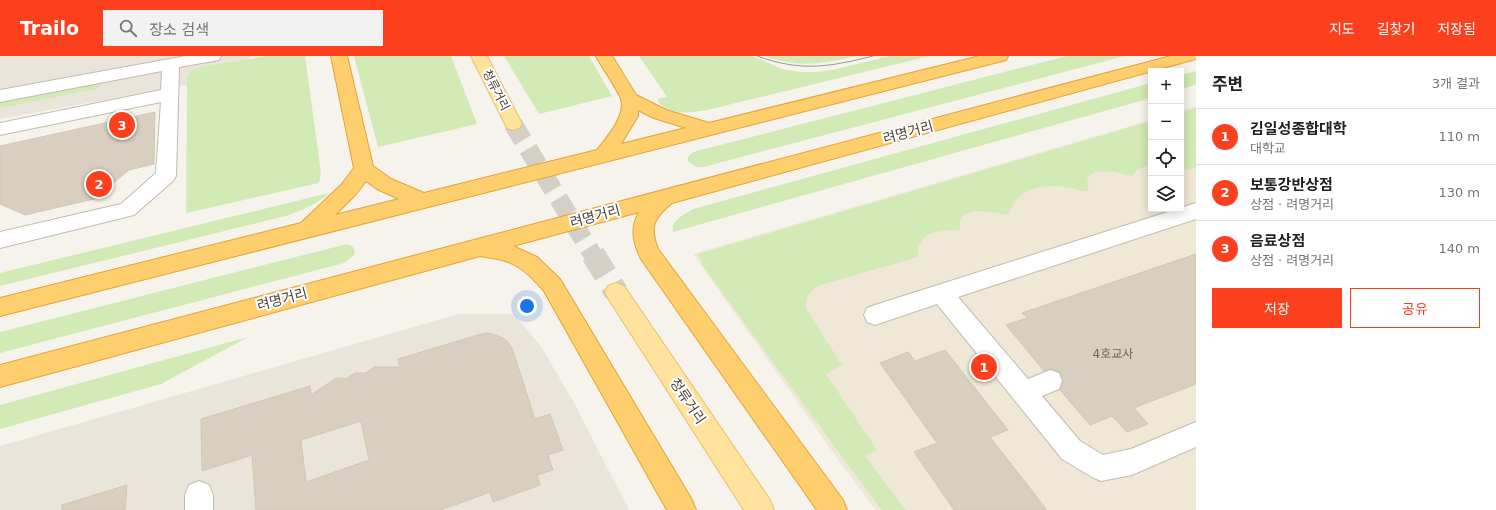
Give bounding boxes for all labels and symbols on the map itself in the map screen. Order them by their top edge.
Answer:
street label: 청류거리 [480,67,512,113]
pin: 3 [109,110,135,140]
street label: 려명거리 [881,118,935,146]
pin: 2 [86,169,112,199]
street label: 려명거리 [568,202,622,230]
street label: 려명거리 [255,285,309,313]
your location [517,296,537,316]
house number: 4호교사 [1093,347,1133,361]
pin: 1 [971,352,997,382]
street label: 청류거리 [667,375,709,427]

